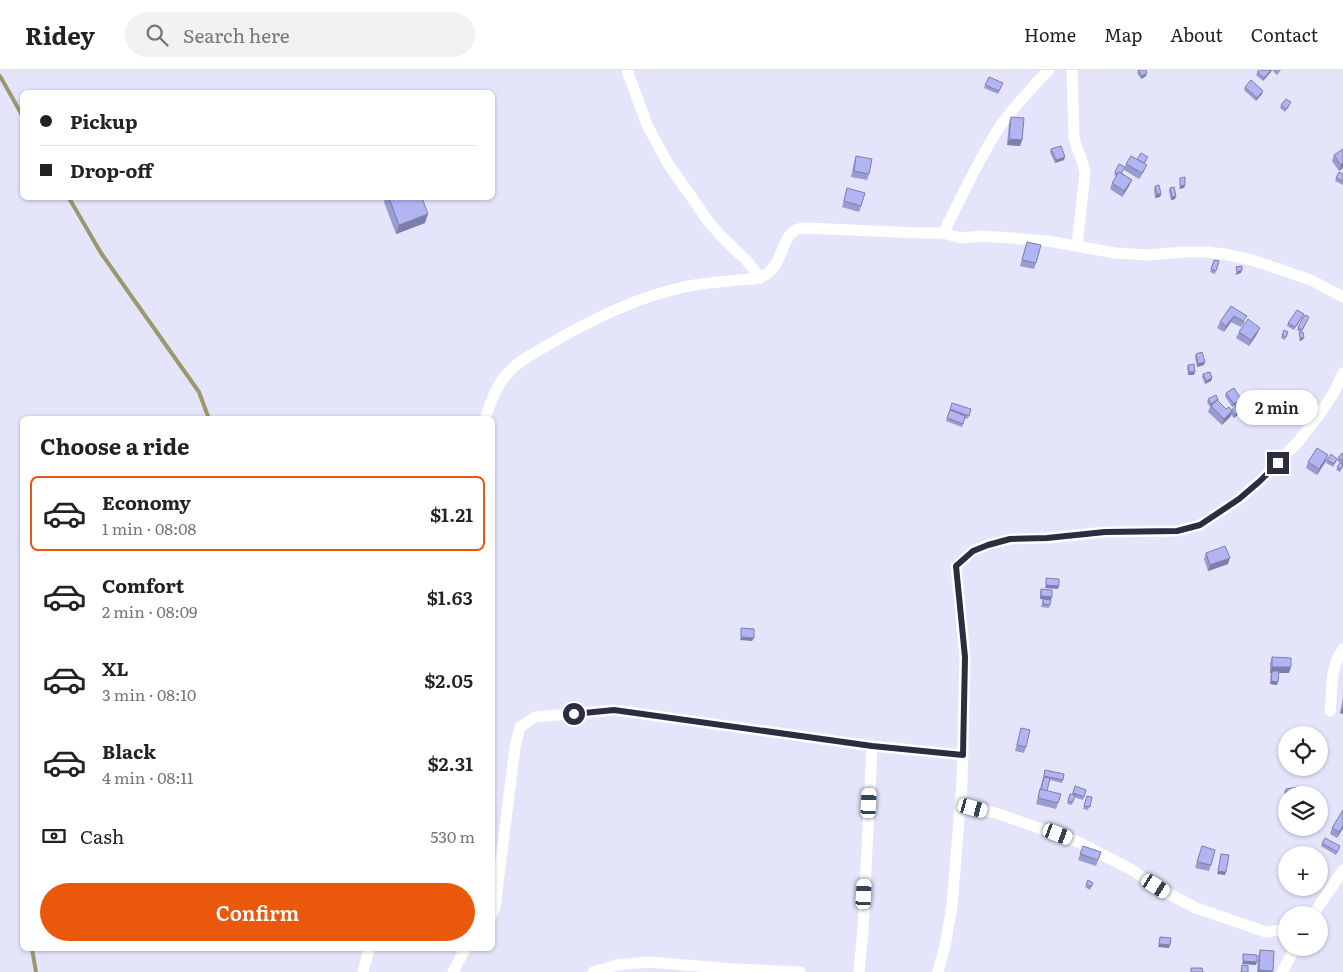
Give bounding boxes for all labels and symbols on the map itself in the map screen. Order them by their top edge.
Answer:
callout: 2 min [1237,390,1319,426]
route end [1267,452,1289,474]
route start [563,703,585,725]
car [860,788,877,818]
car [956,797,989,819]
car [1041,822,1074,846]
car [1139,872,1172,900]
car [855,879,872,909]

